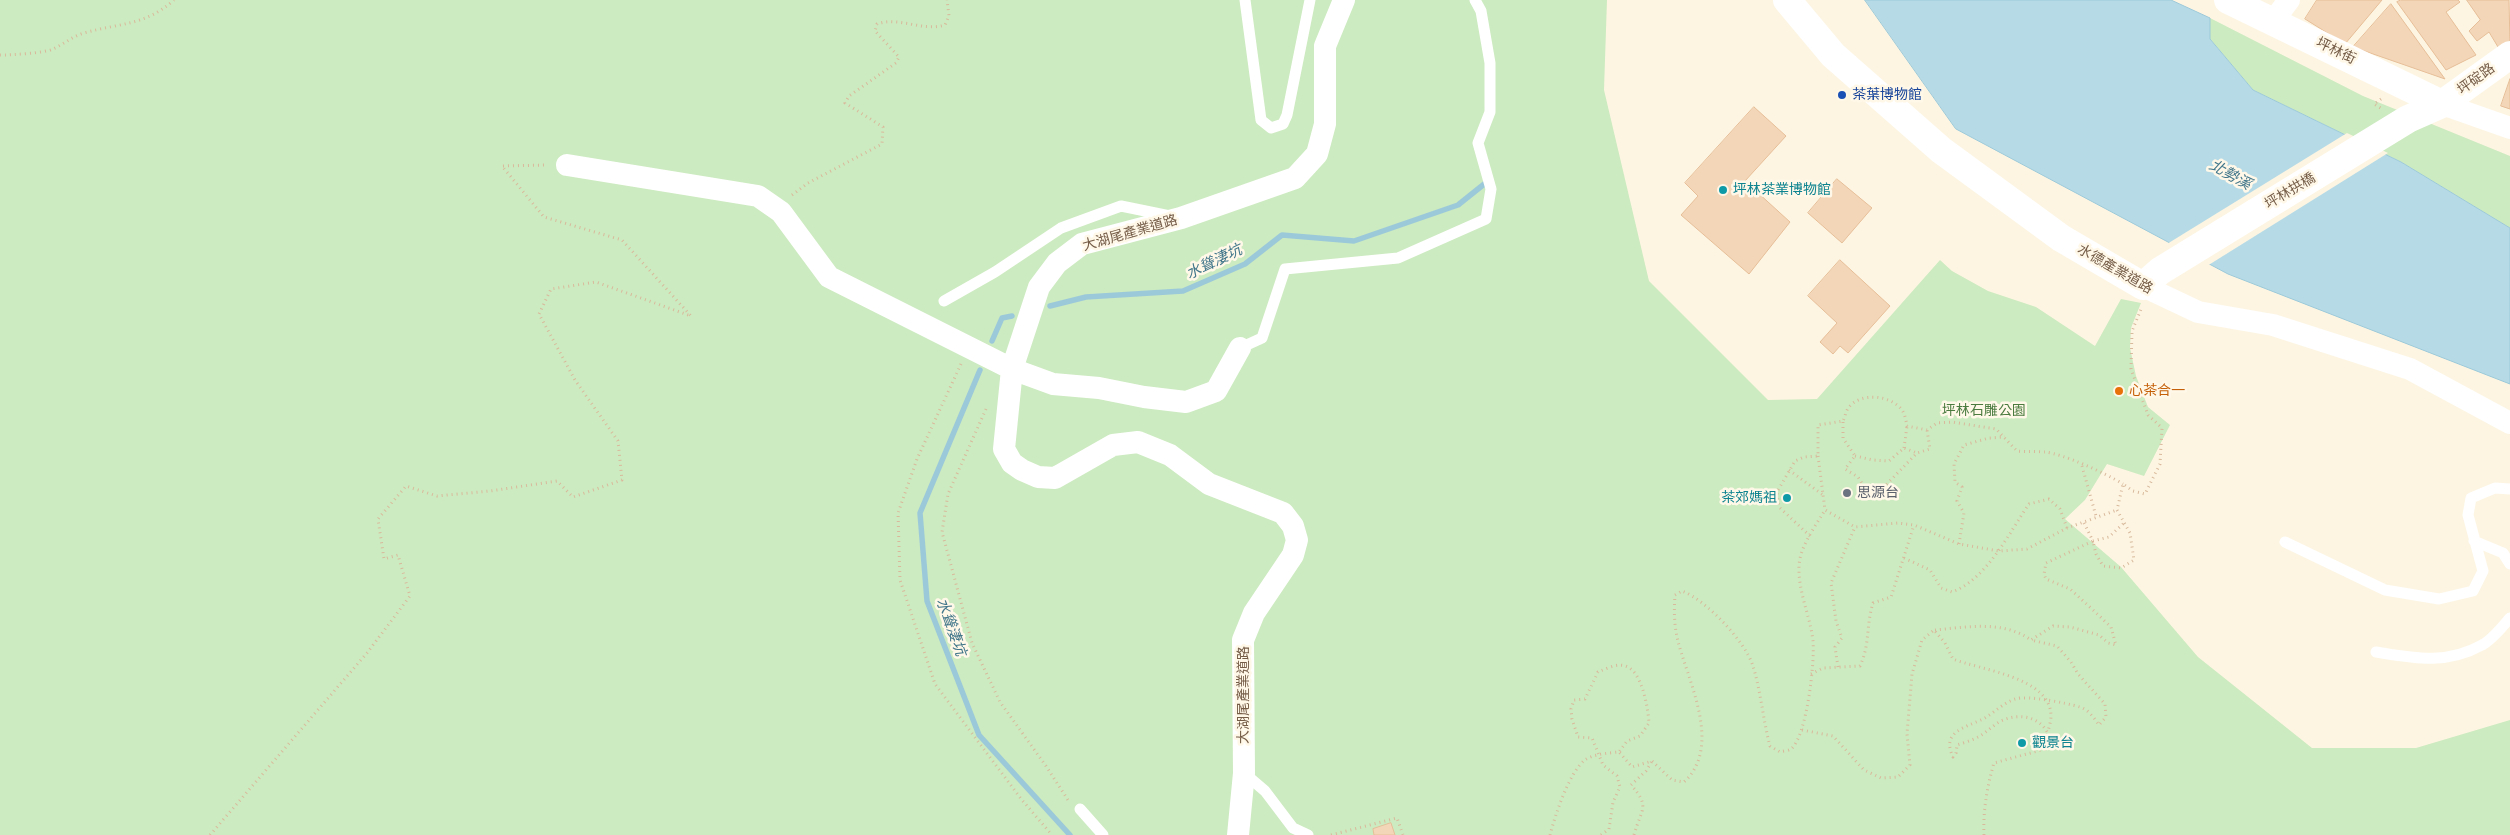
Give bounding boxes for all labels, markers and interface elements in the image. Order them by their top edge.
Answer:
street label: 坪林街 [2313,34,2359,68]
street label: 坪碇路 [2454,60,2498,98]
place label: 茶葉博物館 [1852,87,1922,103]
marker: 茶葉博物館 [1836,89,1848,101]
water label: 北勢溪 [2206,156,2254,194]
street label: 坪林拱橋 [2262,169,2318,213]
place label: 坪林茶業博物館 [1733,182,1831,198]
marker: 坪林茶業博物館 [1717,184,1729,196]
street label: 大湖尾產業道路 [1081,211,1179,255]
water label: 水聳淒坑 [1183,241,1245,283]
street label: 水德產業道路 [2074,241,2156,297]
place label: 心茶合一 [2129,383,2185,399]
marker: 心茶合一 [2113,385,2125,397]
park label: 坪林石雕公園 [1942,403,2026,419]
place label: 思源台 [1857,485,1899,501]
marker: 思源台 [1841,487,1853,499]
place label: 茶郊媽祖 [1721,490,1777,506]
marker: 茶郊媽祖 [1781,492,1793,504]
water label: 水聳淒坑 [932,596,970,658]
street label: 大湖尾產業道路 [1236,646,1252,744]
place label: 觀景台 [2032,735,2074,751]
marker: 觀景台 [2016,737,2028,749]

